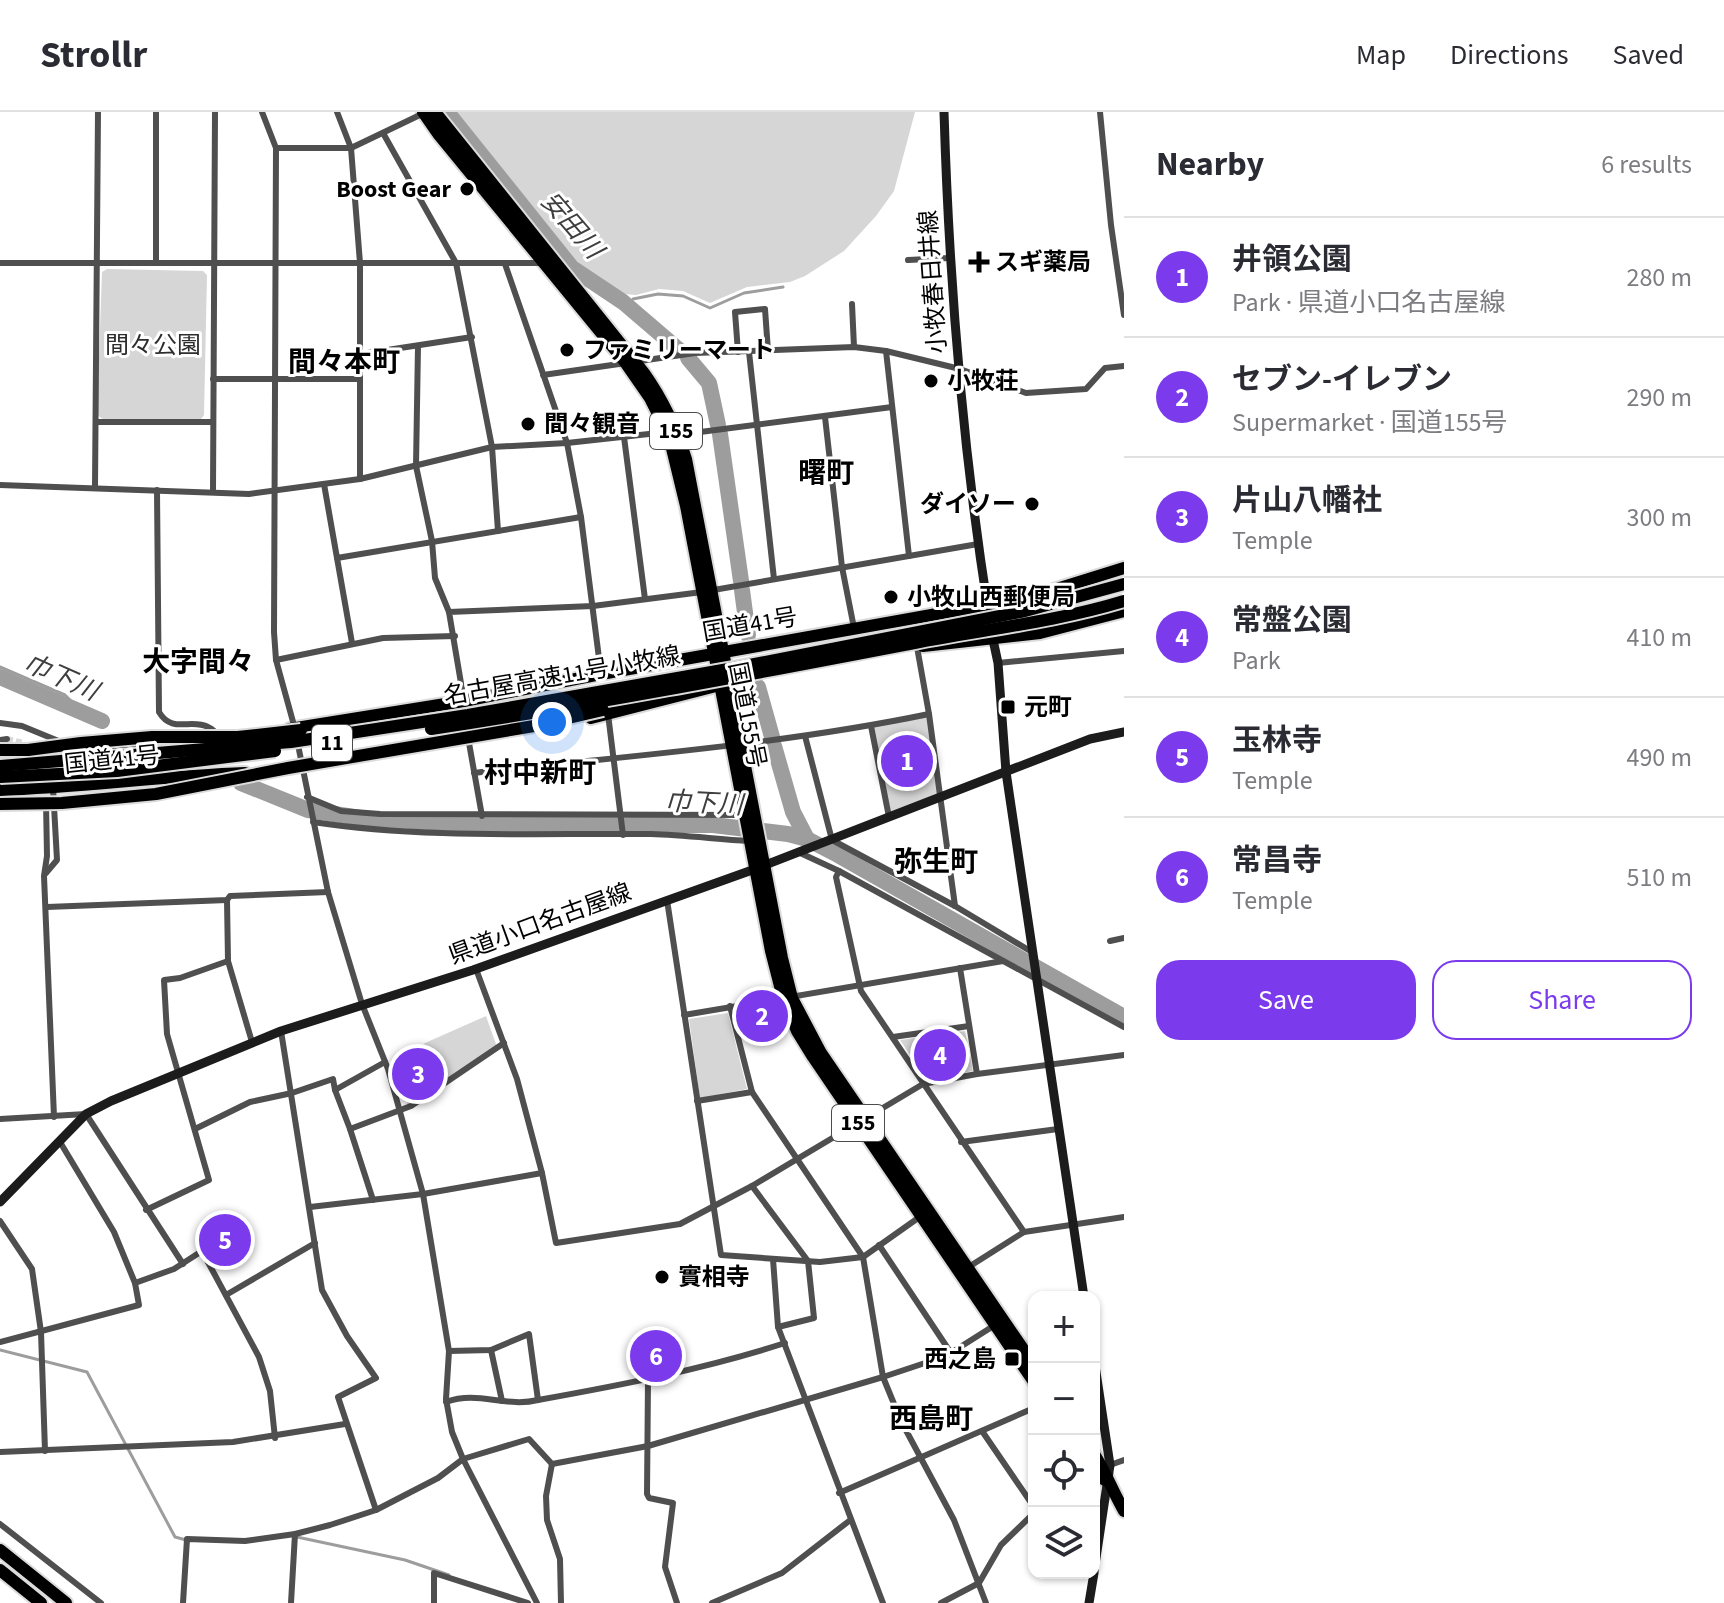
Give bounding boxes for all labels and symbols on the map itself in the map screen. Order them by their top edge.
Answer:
place label: Boost Gear [336,172,451,207]
marker: Boost Gear [458,180,476,198]
water label: 安田川 [532,183,614,269]
street label: 小牧春日井線 [911,209,955,355]
place label: スギ薬局 [995,245,1091,280]
marker: スギ薬局 [970,253,988,271]
park label: 間々公園 [105,328,201,363]
place label: ファミリーマート [583,333,775,368]
marker: ファミリーマート [558,341,576,359]
district label: 間々本町 [288,342,400,382]
place label: 小牧荘 [947,364,1019,399]
marker: 小牧荘 [922,372,940,390]
place label: 間々観音 [544,407,640,442]
road number: 155 [650,413,702,449]
marker: 間々観音 [519,415,537,433]
district label: 曙町 [798,453,854,493]
place label: ダイソー [920,487,1016,522]
marker: ダイソー [1023,495,1041,513]
place label: 小牧山西郵便局 [907,580,1075,615]
marker: 小牧山西郵便局 [882,588,900,606]
street label: 国道41号 [700,599,800,651]
street label: 名古屋高速11号小牧線 [441,638,683,714]
district label: 大字間々 [142,642,254,682]
water label: 巾下川 [18,644,107,711]
street label: 国道155号 [720,659,774,771]
place label: 元町 [1024,690,1072,725]
marker: 元町 [999,698,1017,716]
your location [532,702,572,742]
road number: 11 [312,725,352,761]
pin: 1 [881,731,933,791]
street label: 国道41号 [63,738,161,782]
district label: 村中新町 [484,753,596,793]
water label: 巾下川 [664,782,747,824]
district label: 弥生町 [894,842,978,882]
street label: 県道小口名古屋線 [444,875,636,973]
pin: 2 [736,986,788,1046]
pin: 4 [914,1025,966,1085]
pin: 3 [392,1044,444,1104]
road number: 155 [832,1105,884,1141]
pin: 5 [199,1210,251,1270]
place label: 實相寺 [678,1260,750,1295]
marker: 實相寺 [653,1268,671,1286]
pin: 6 [630,1326,682,1386]
place label: 西之島 [924,1342,996,1377]
marker: 西之島 [1003,1350,1021,1368]
district label: 西島町 [889,1399,973,1439]

